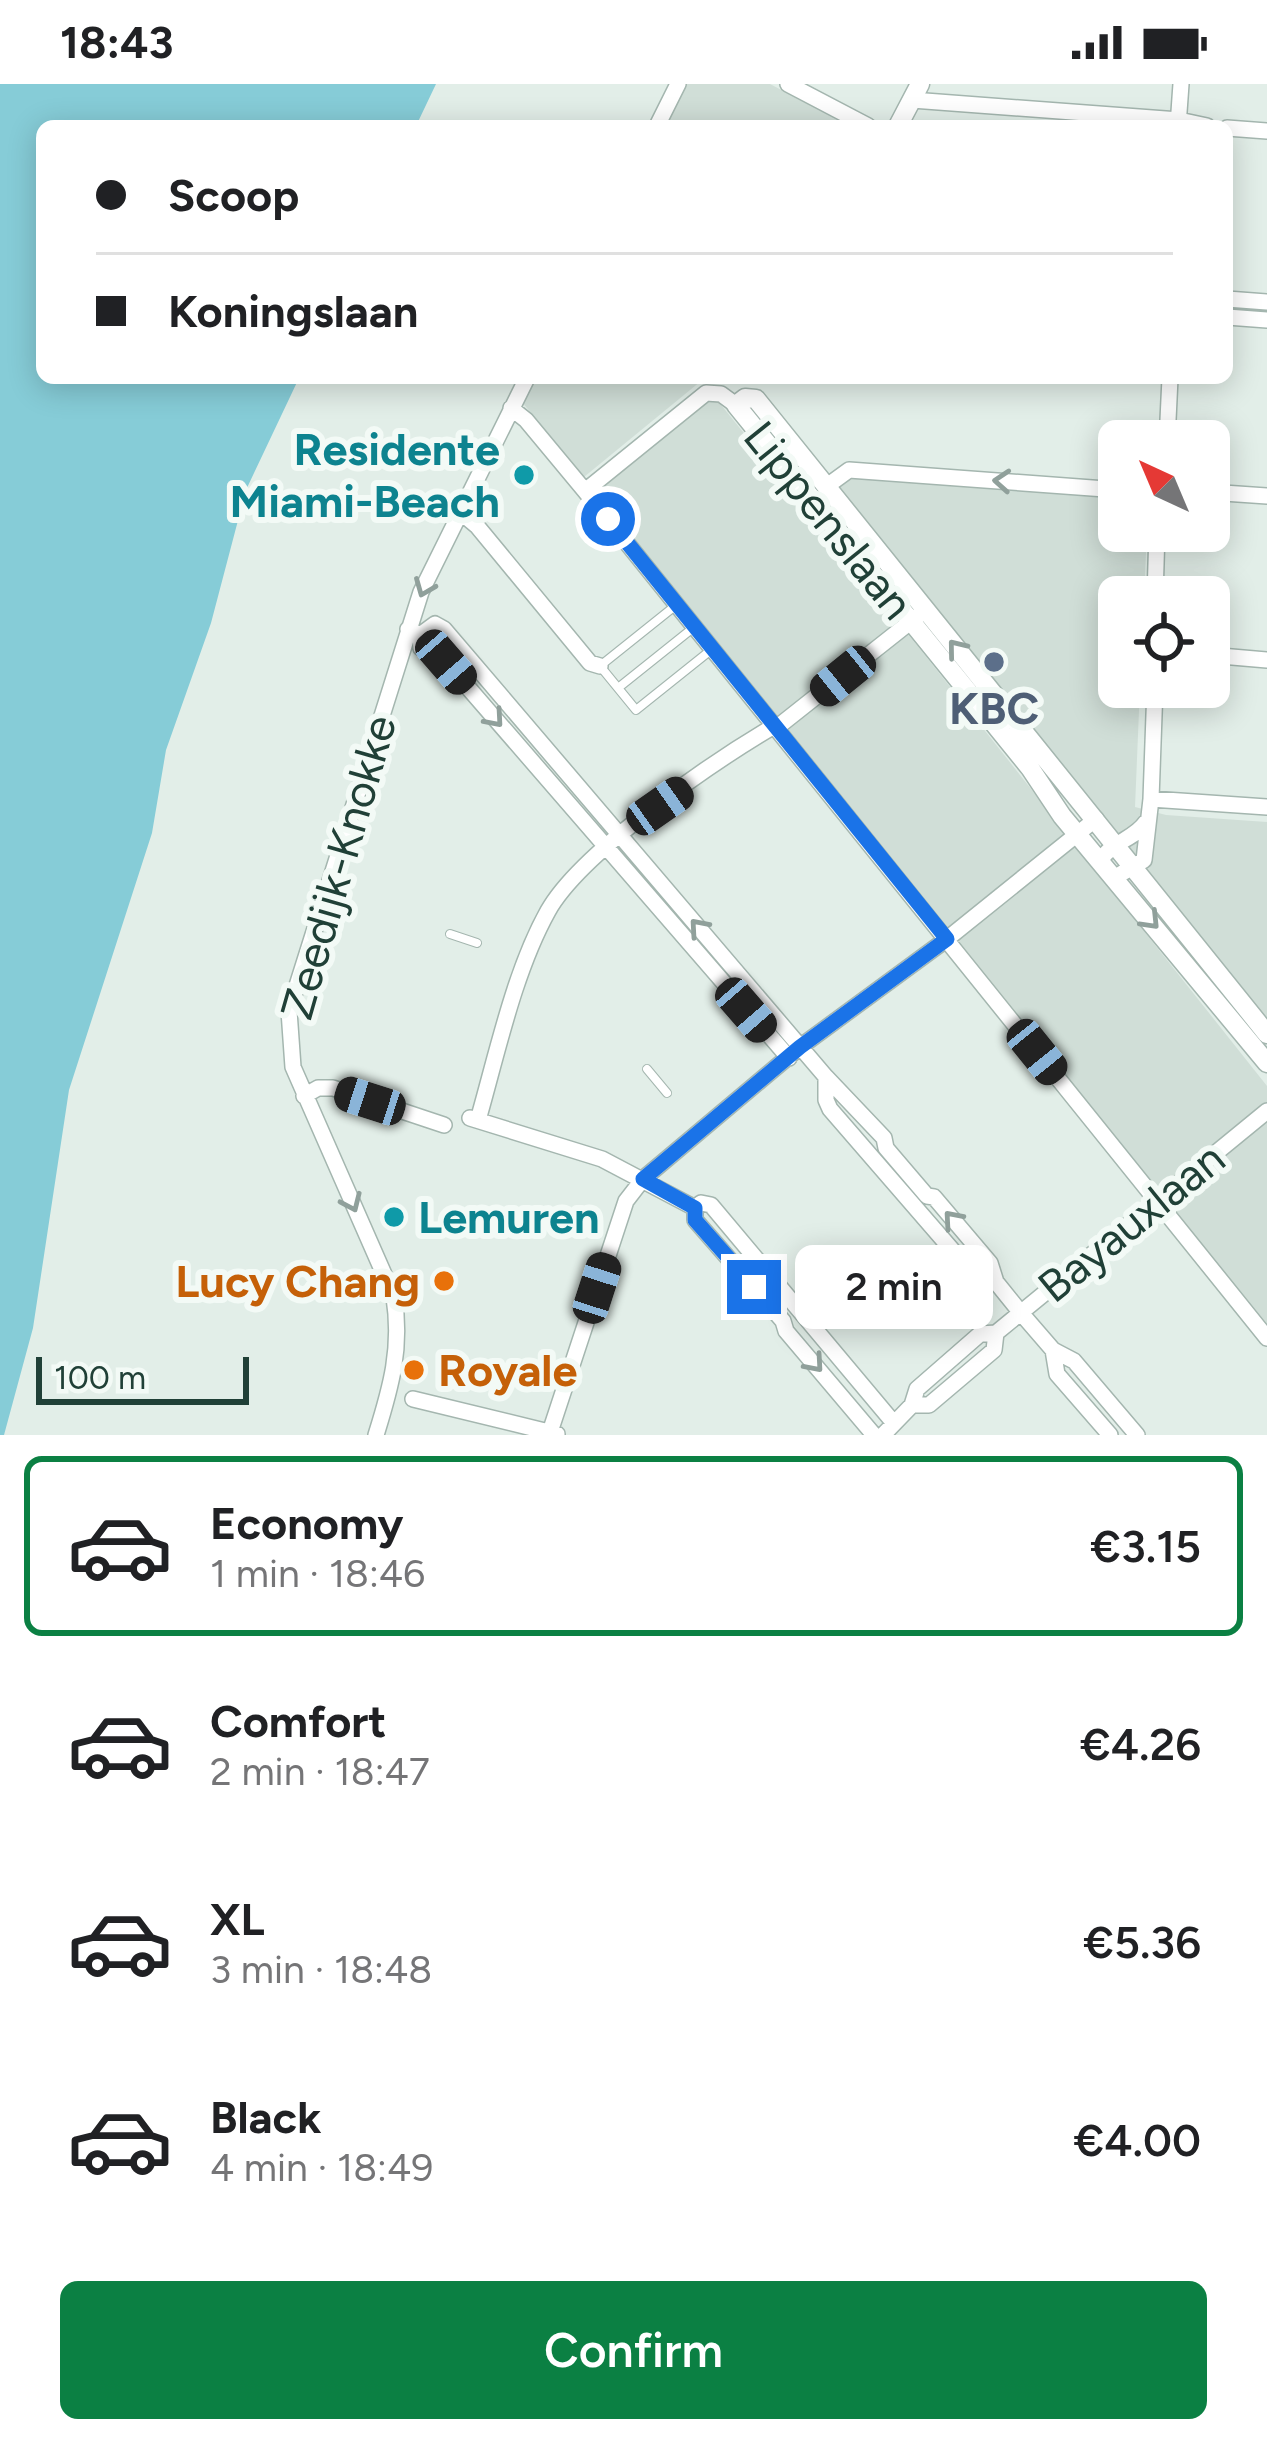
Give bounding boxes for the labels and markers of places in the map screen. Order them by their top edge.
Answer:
place label: Residente Miami-Beach [230,422,500,528]
marker: Residente Miami-Beach [511,462,537,488]
marker: KBC [981,649,1007,675]
place label: KBC [949,681,1039,735]
place label: Lemuren [418,1190,599,1244]
marker: Lemuren [381,1204,407,1230]
place label: Lucy Chang [175,1254,420,1308]
marker: Lucy Chang [431,1268,457,1294]
place label: Royale [438,1343,577,1397]
marker: Royale [401,1357,427,1383]

